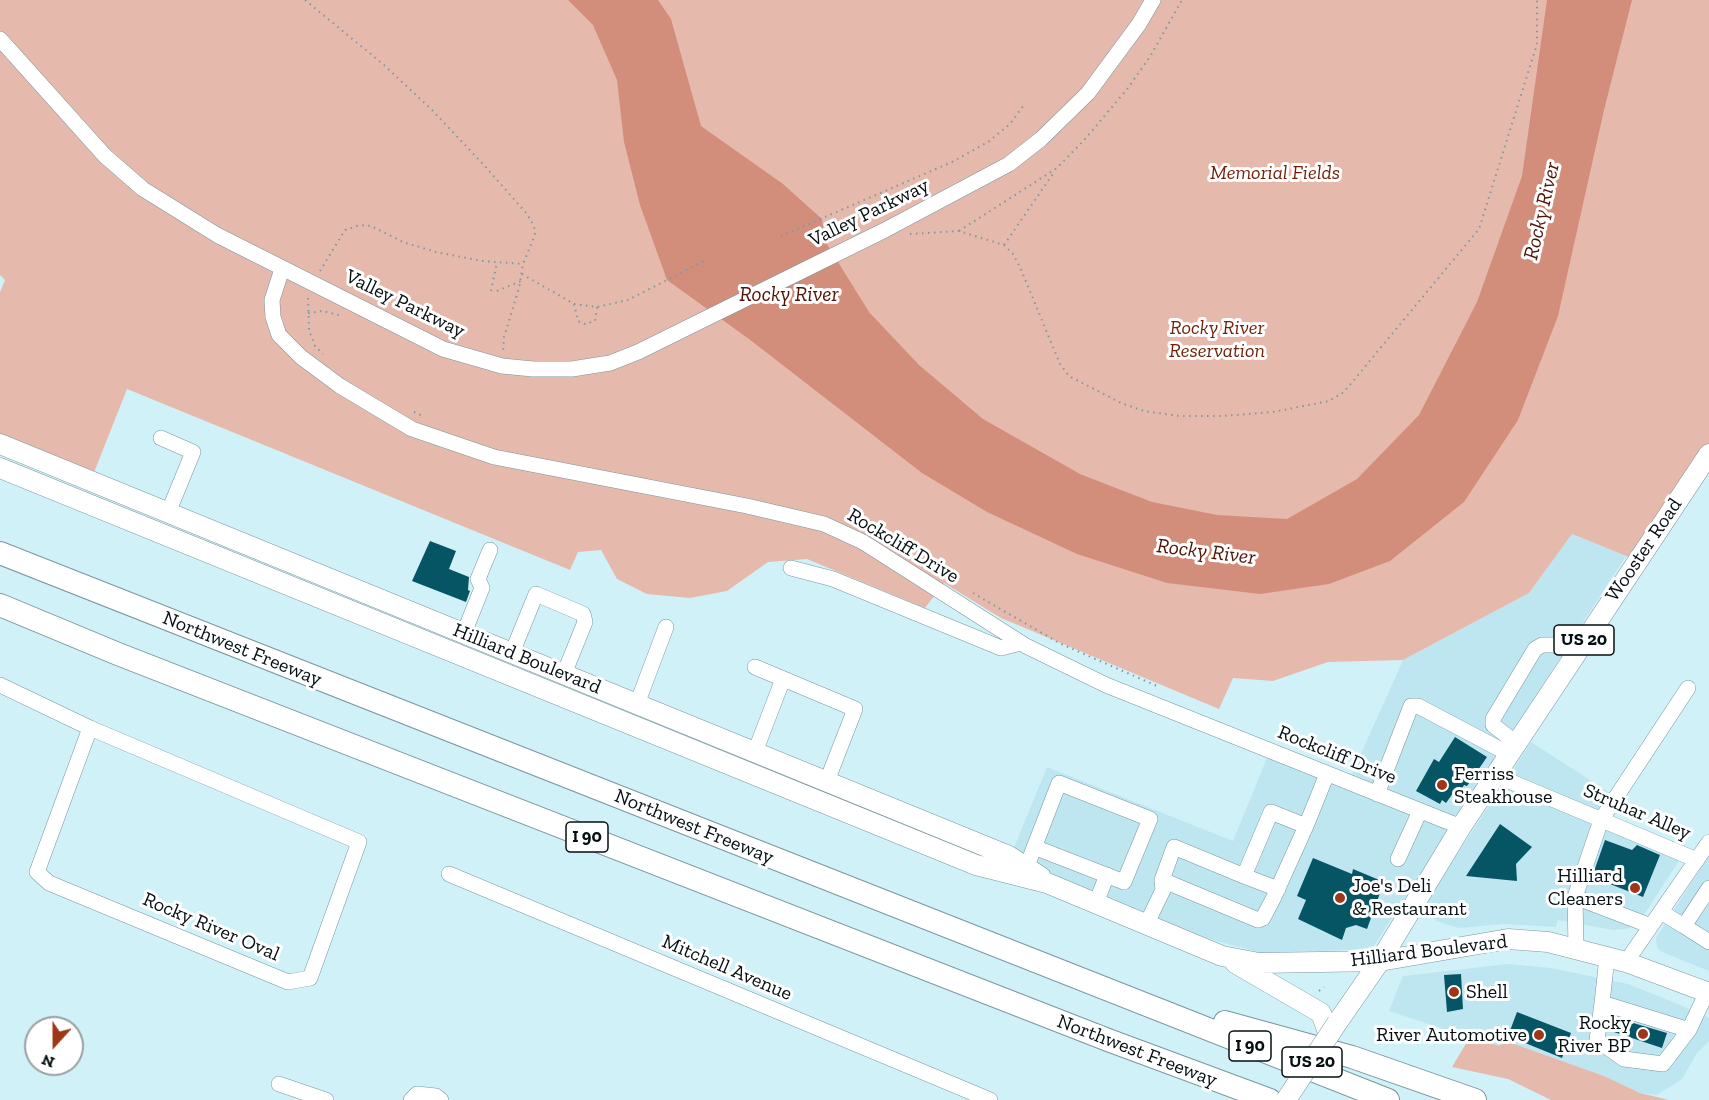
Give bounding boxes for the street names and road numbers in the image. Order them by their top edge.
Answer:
street label: Valley Parkway [805,174,933,252]
street label: Valley Parkway [341,265,469,343]
street label: Wooster Road [1601,494,1687,606]
street label: Rockcliff Drive [843,503,963,589]
street label: Northwest Freeway [159,606,325,692]
street label: Hilliard Boulevard [449,618,605,700]
road number: US 20 [1554,625,1614,655]
street label: Rockcliff Drive [1274,720,1400,790]
street label: Struhar Alley [1580,779,1694,845]
street label: Northwest Freeway [611,784,777,870]
road number: I 90 [566,822,608,852]
street label: Rocky River Oval [139,887,283,967]
street label: Hilliard Boulevard [1349,929,1509,973]
street label: Mitchell Avenue [658,930,796,1006]
street label: Northwest Freeway [1054,1009,1220,1093]
road number: I 90 [1229,1031,1271,1061]
road number: US 20 [1282,1047,1342,1077]

